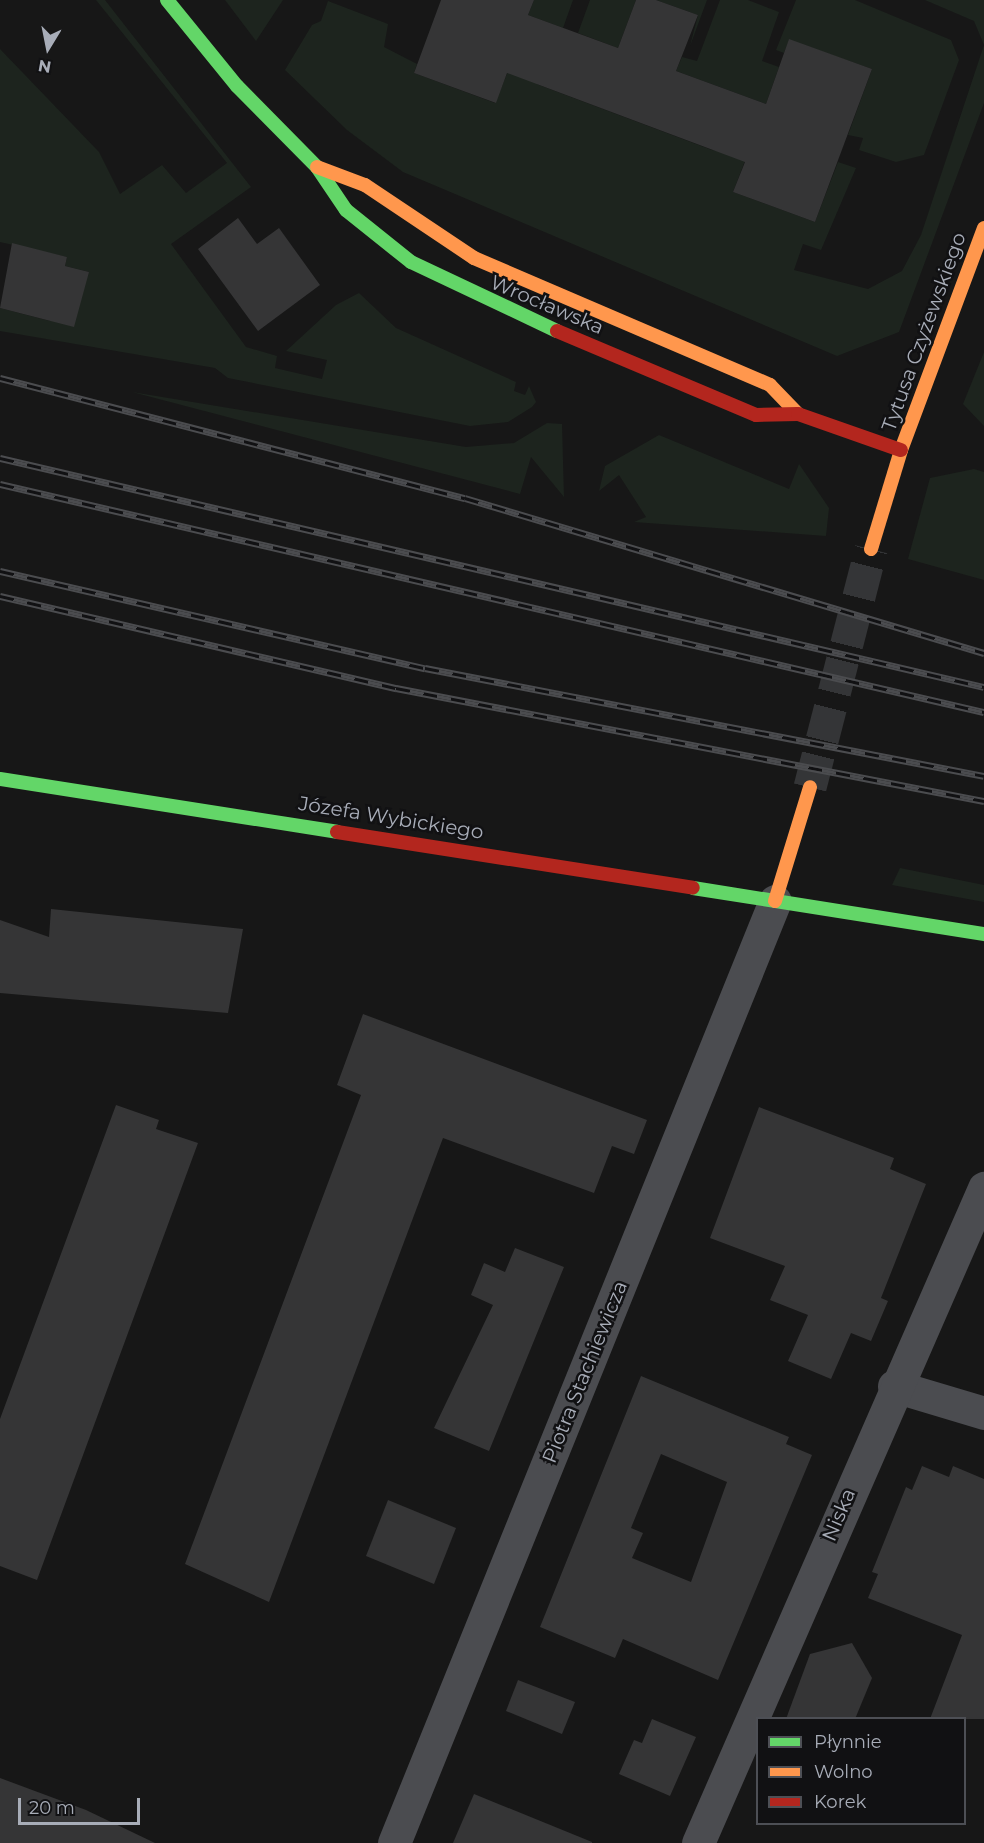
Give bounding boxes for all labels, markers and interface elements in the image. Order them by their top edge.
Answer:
north arrow [18,18,78,78]
text: N [37,56,53,77]
street label: Tytusa Czyżewskiego [877,229,971,435]
street label: Wrocławska [487,270,607,340]
street label: Józefa Wybickiego [297,792,485,844]
street label: Piotra Stachiewicza [537,1277,633,1467]
street label: Niska [817,1485,861,1545]
legend [756,1717,966,1825]
text: Płynnie [814,1731,882,1753]
text: Wolno [814,1761,873,1783]
scale bar [21,1786,142,1824]
text: Korek [814,1791,866,1813]
text: 20 m [29,1797,75,1819]

